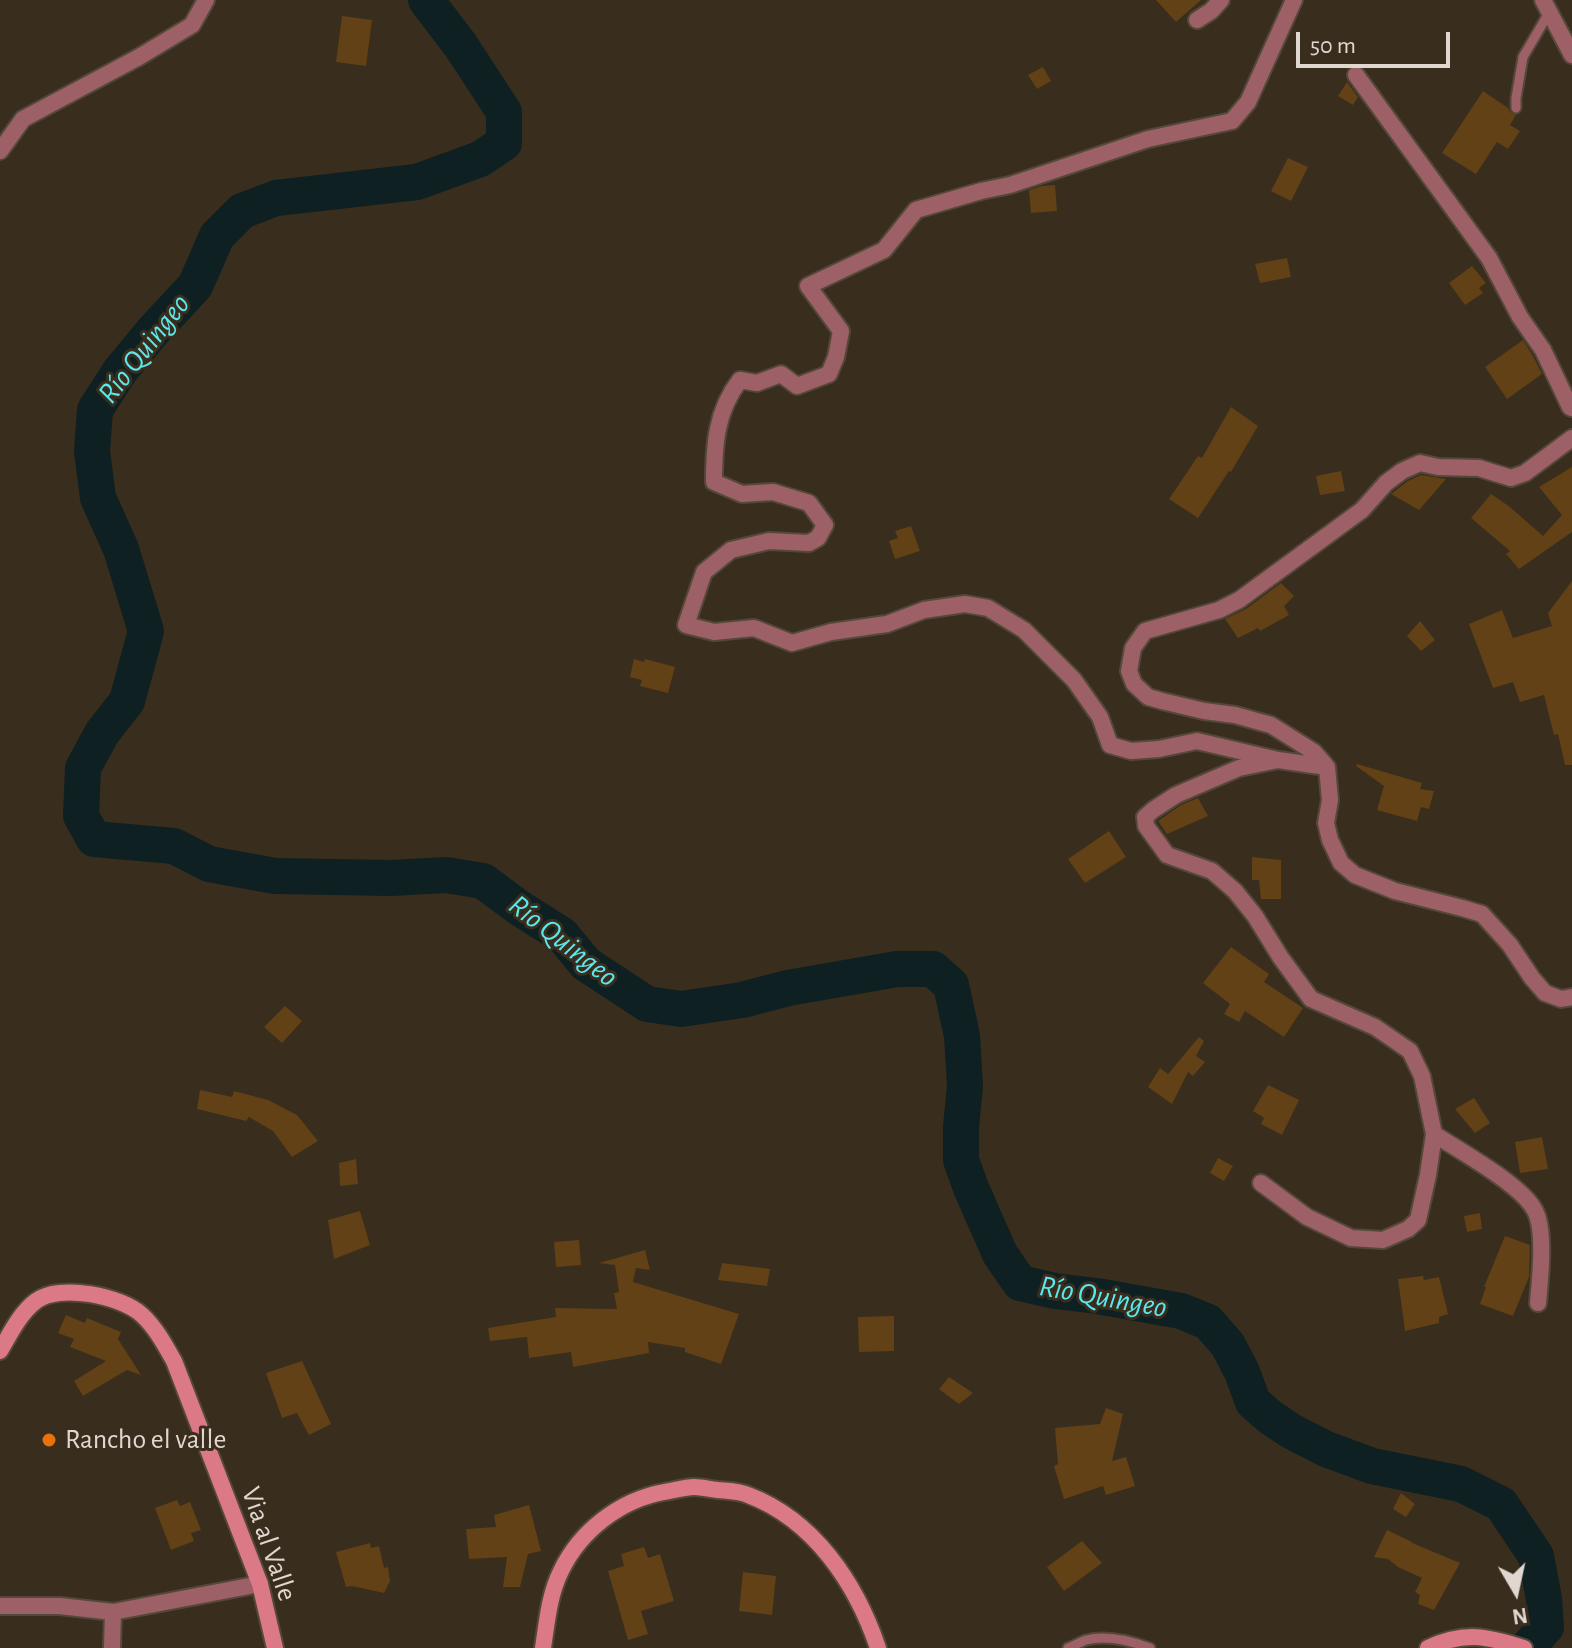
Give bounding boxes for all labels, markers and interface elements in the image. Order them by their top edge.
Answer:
scale bar [1300,16,1454,66]
text: 50 m [1310,34,1356,58]
water label: Río Quingeo [90,287,198,411]
water label: Río Quingeo [501,887,625,995]
water label: Río Quingeo [1036,1268,1170,1326]
place label: Rancho el valle [65,1423,226,1457]
marker: Rancho el valle [40,1431,58,1449]
street label: Via al Valle [234,1482,304,1606]
north arrow [1476,1552,1556,1632]
text: N [1510,1604,1529,1628]

